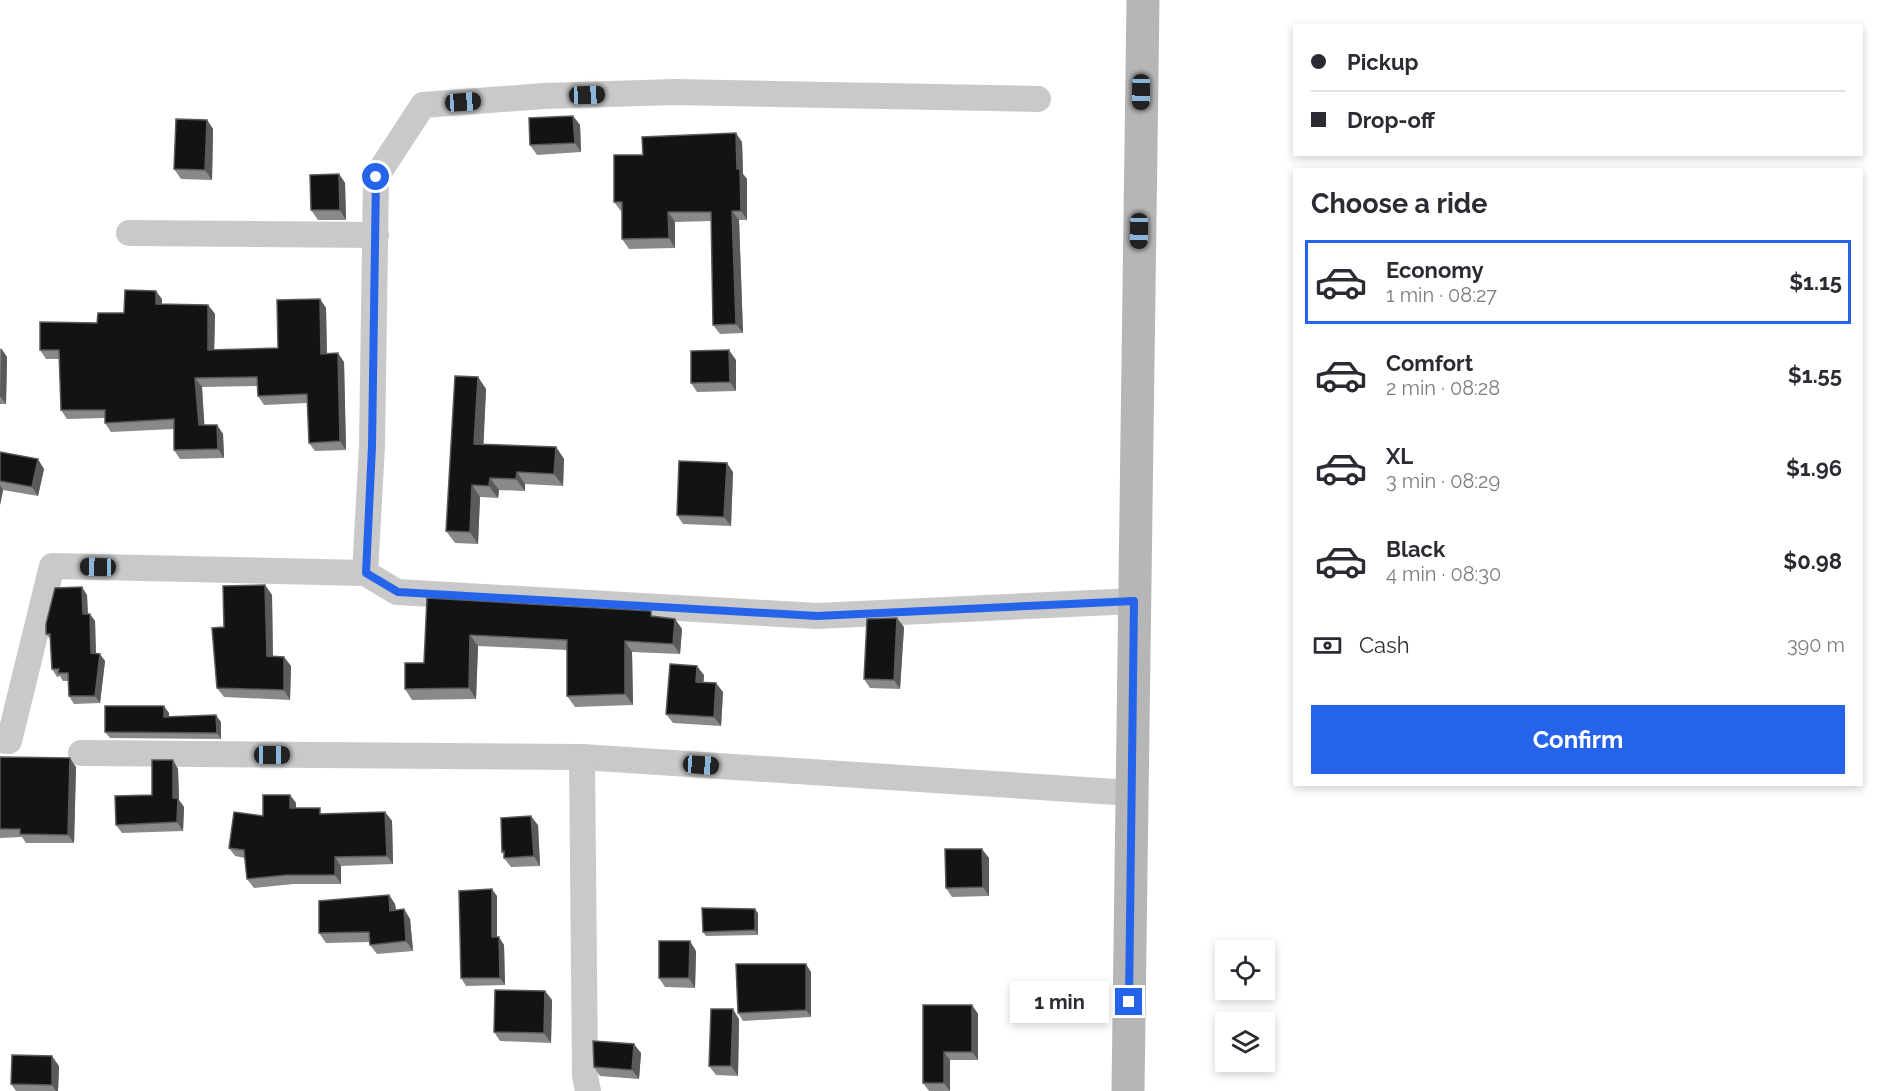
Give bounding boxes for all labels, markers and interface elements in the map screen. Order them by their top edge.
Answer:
text: Pickup [1347,49,1419,75]
car [1132,74,1150,110]
car [569,85,605,105]
car [444,92,482,112]
text: Drop-off [1347,107,1435,133]
route start [362,163,389,190]
text: Choose a ride [1311,188,1487,219]
car [1130,213,1148,249]
icon: car [1314,255,1368,309]
text: Economy [1386,257,1484,283]
text: $1.15 [1789,269,1842,295]
text: 1 min · 08:27 [1386,283,1497,307]
icon: car [1314,348,1368,402]
text: Comfort [1386,350,1473,376]
text: $1.55 [1788,362,1842,388]
text: 2 min · 08:28 [1386,376,1500,400]
icon: car [1314,441,1368,495]
text: XL [1386,443,1413,469]
text: $1.96 [1786,455,1842,481]
text: 3 min · 08:29 [1386,469,1500,493]
icon: car [1314,534,1368,588]
text: Black [1386,536,1445,562]
text: $0.98 [1783,548,1842,574]
car [80,558,116,576]
text: 4 min · 08:30 [1386,562,1501,586]
icon: cash [1311,629,1344,662]
text: Cash [1359,632,1410,658]
text: 390 m [1787,633,1845,657]
button: Confirm [1311,705,1845,774]
car [254,746,290,764]
car [682,755,720,775]
map controls [1215,940,1275,1072]
button: locate [1215,940,1275,1000]
callout: 1 min [1009,981,1108,1023]
route end [1115,988,1142,1015]
text: 1 min [1034,990,1085,1014]
button: layers [1215,1012,1275,1072]

